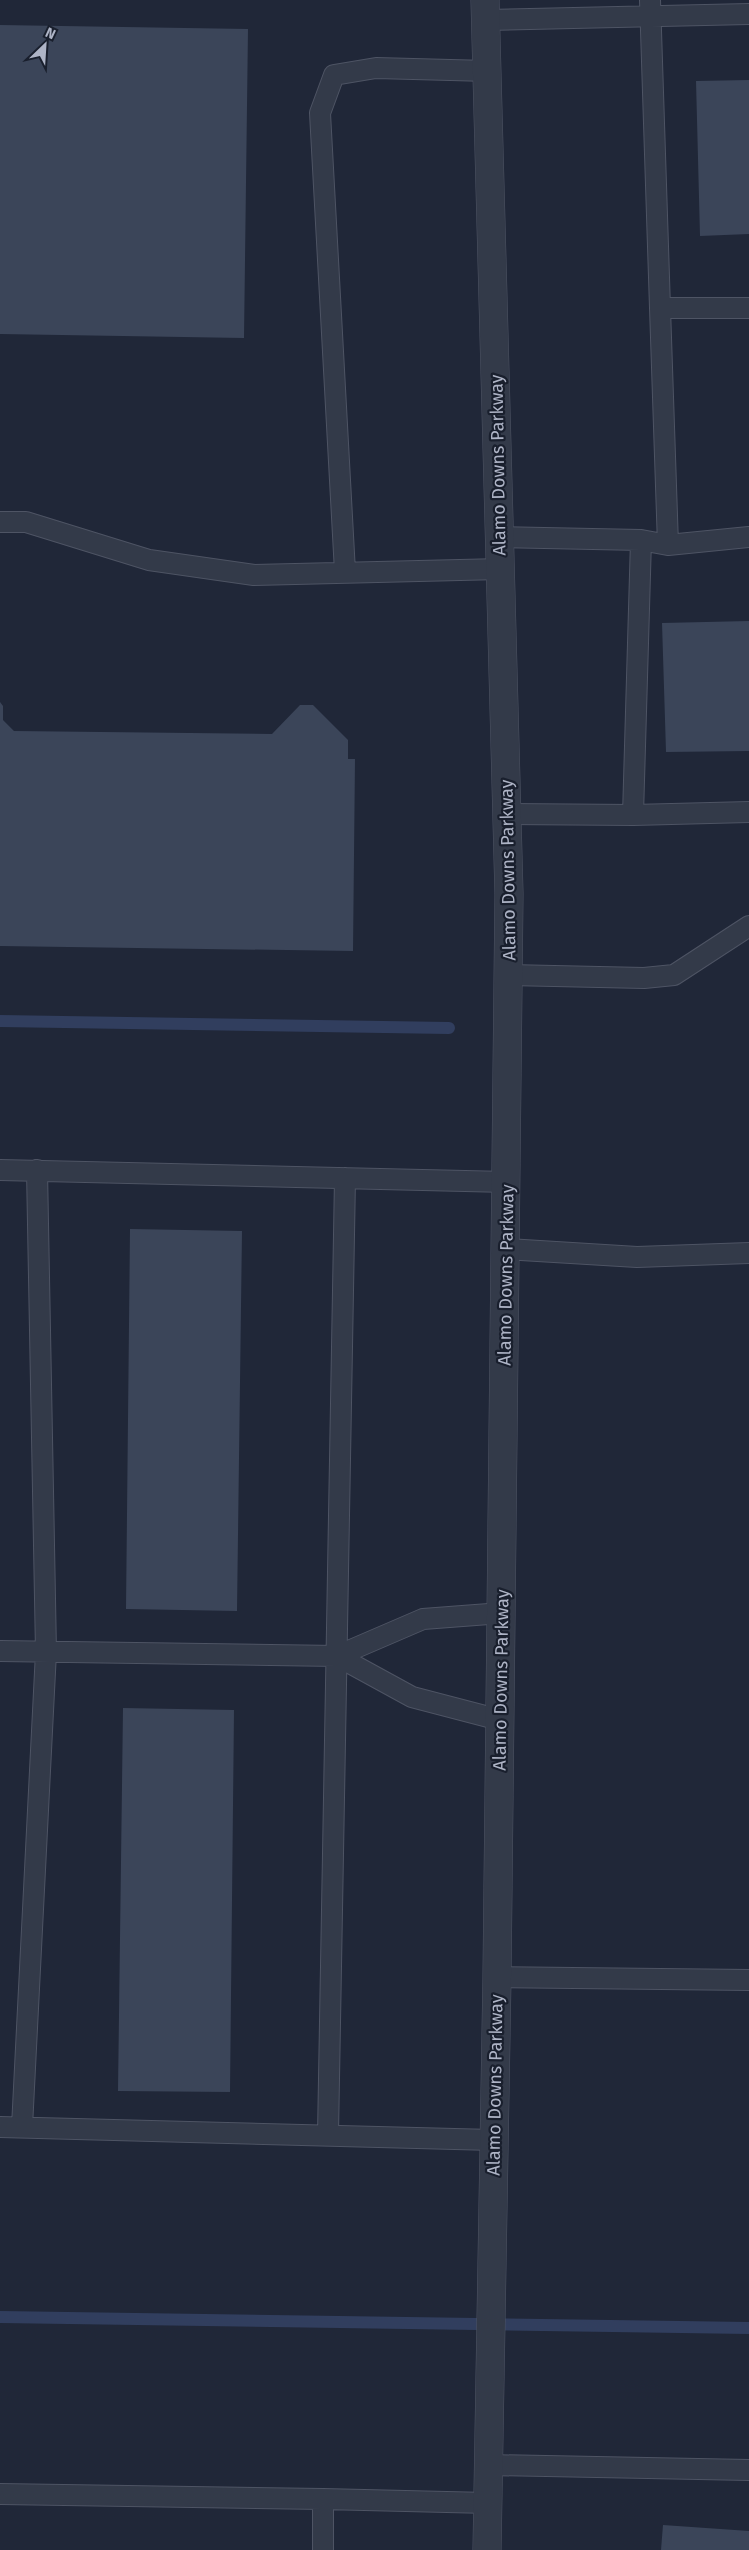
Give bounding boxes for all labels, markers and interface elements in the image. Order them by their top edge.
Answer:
north arrow [20,20,70,70]
text: N [42,24,58,43]
street label: Alamo Downs Parkway [485,374,511,556]
street label: Alamo Downs Parkway [495,779,521,961]
street label: Alamo Downs Parkway [493,1184,519,1366]
street label: Alamo Downs Parkway [488,1589,514,1771]
street label: Alamo Downs Parkway [482,1994,508,2176]

